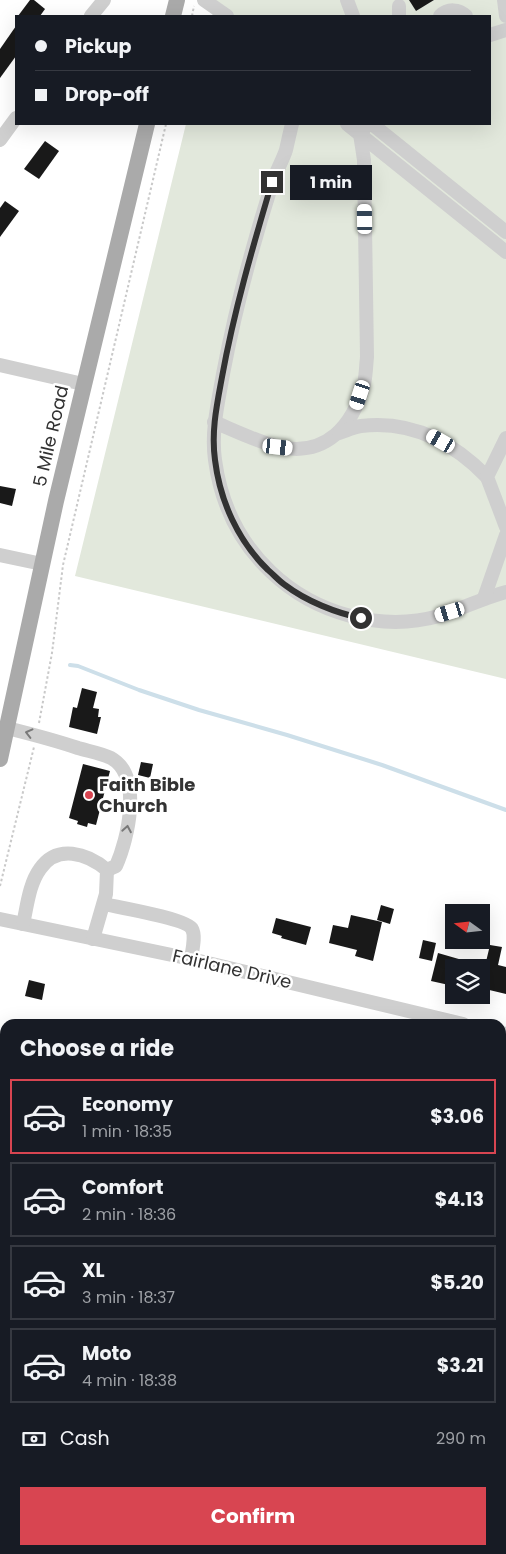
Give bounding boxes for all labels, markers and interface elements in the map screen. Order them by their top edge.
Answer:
text: Pickup [65,33,131,60]
text: Drop-off [65,81,149,108]
callout: 1 min [290,164,372,200]
route end [261,171,283,193]
text: 1 min [310,171,352,194]
car [357,204,372,234]
car [348,378,371,412]
street label: 5 Mile Road [27,383,74,489]
car [424,427,457,455]
car [262,438,293,456]
car [433,600,466,624]
route start [350,607,372,629]
one-way arrow [25,728,34,739]
place label: Faith Bible Church [99,772,195,818]
marker: Faith Bible Church [83,789,95,801]
one-way arrow [122,824,132,833]
north arrow [445,904,490,949]
map controls [445,904,490,1004]
street label: Fairlane Drive [170,943,294,994]
button: layers [445,959,490,1004]
text: Choose a ride [20,1033,174,1064]
text: Economy [82,1091,173,1118]
icon: car [22,1094,67,1139]
text: $3.06 [430,1103,484,1130]
text: 1 min · 18:35 [82,1120,172,1143]
text: Comfort [82,1174,164,1201]
icon: car [22,1177,67,1222]
text: $4.13 [435,1186,484,1213]
text: 2 min · 18:36 [82,1203,176,1226]
text: XL [82,1257,105,1284]
icon: car [22,1260,67,1305]
text: $5.20 [431,1269,484,1296]
text: 3 min · 18:37 [82,1286,175,1309]
text: Moto [82,1340,131,1367]
icon: car [22,1343,67,1388]
text: $3.21 [437,1352,484,1379]
text: 4 min · 18:38 [82,1369,177,1392]
icon: cash [20,1425,48,1453]
text: Cash [60,1425,110,1452]
text: 290 m [436,1427,486,1450]
button: Confirm [20,1487,486,1545]

